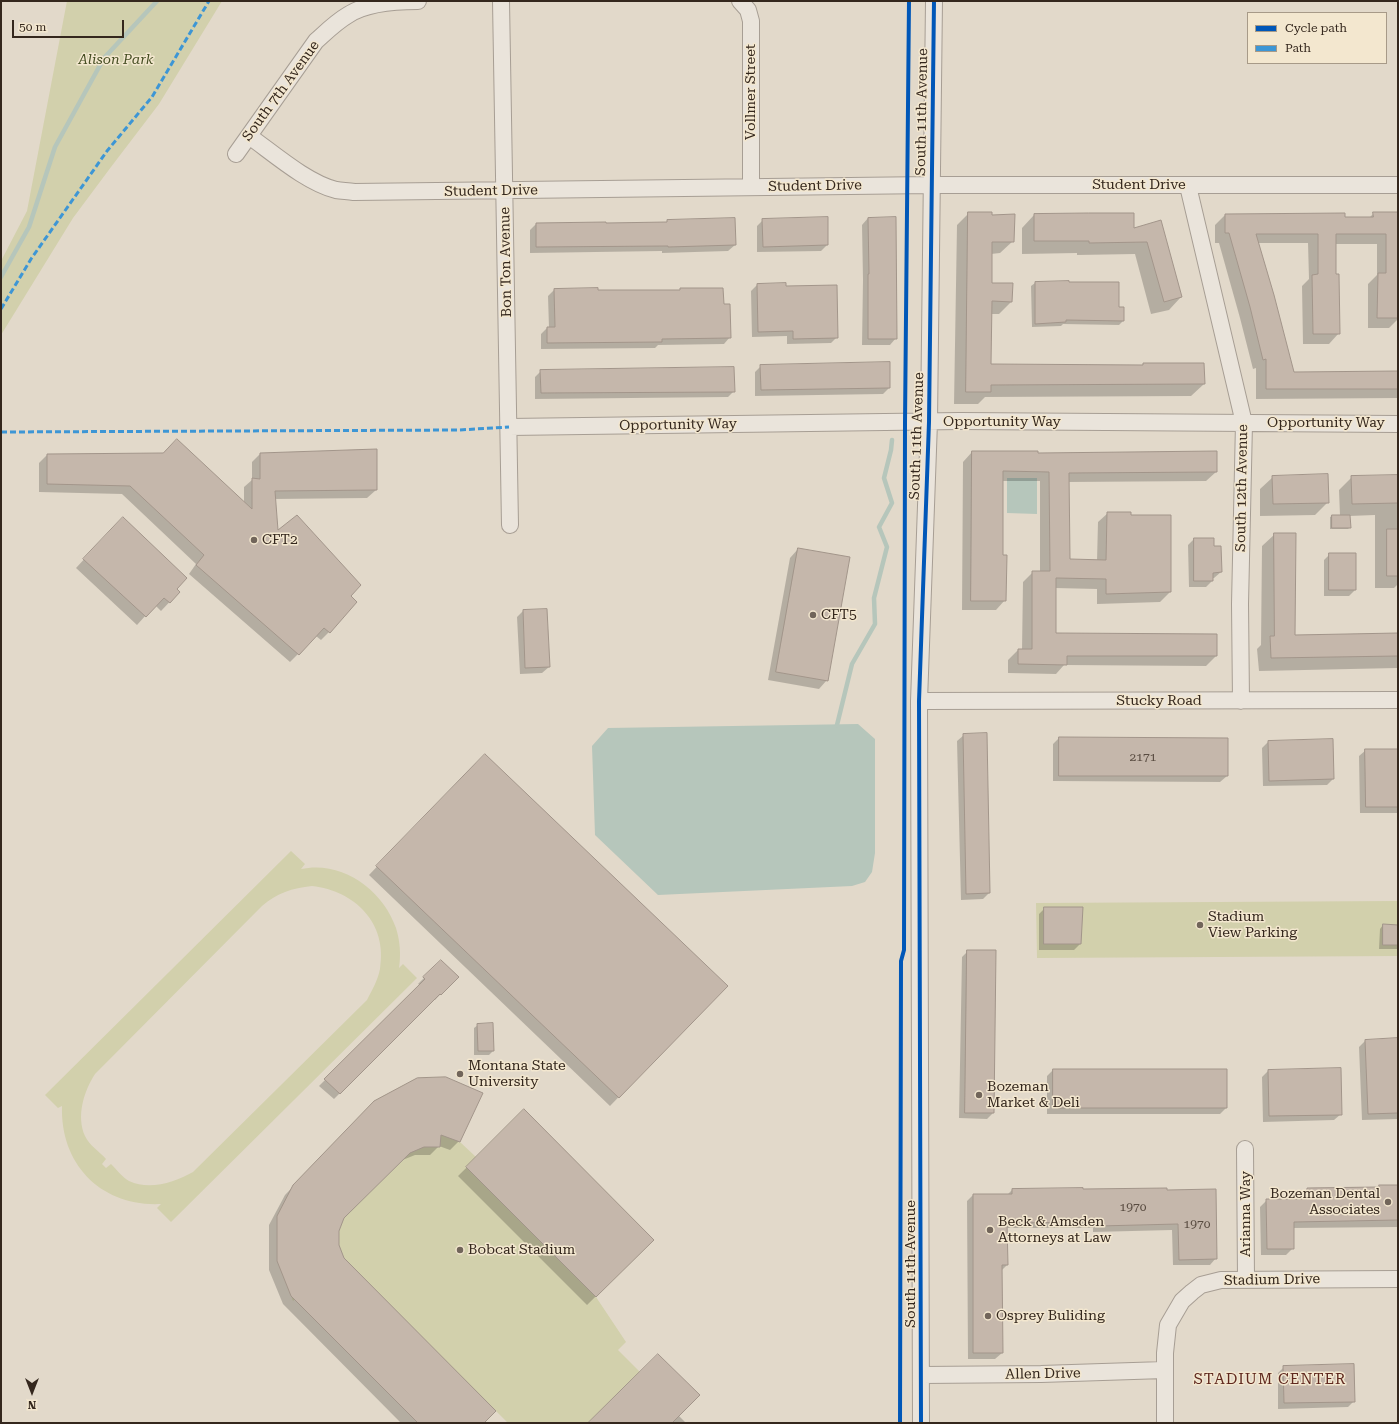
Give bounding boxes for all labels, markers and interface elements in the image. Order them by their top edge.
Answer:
scale bar [14,12,126,38]
legend [1247,12,1387,64]
text: 50 m [19,20,46,34]
text: Cycle path [1285,21,1347,35]
street label: South 7th Avenue [239,38,323,144]
text: Path [1285,41,1311,55]
street label: Vollmer Street [743,44,759,140]
street label: South 11th Avenue [912,48,932,176]
park label: Alison Park [79,52,153,68]
street label: Student Drive [768,177,862,195]
street label: Student Drive [1092,177,1186,193]
street label: Student Drive [444,182,538,200]
street label: Bon Ton Avenue [497,207,515,317]
street label: South 11th Avenue [906,372,928,500]
street label: Opportunity Way [943,414,1061,430]
street label: Opportunity Way [1267,415,1385,431]
street label: Opportunity Way [619,416,737,434]
street label: South 12th Avenue [1232,424,1252,552]
place label: CFT2 [262,532,298,548]
marker: CFT2 [249,535,259,545]
place label: CFT5 [821,607,857,623]
marker: CFT5 [808,610,818,620]
street label: Stucky Road [1116,693,1202,709]
house number: 2171 [1130,750,1156,764]
place label: Stadium View Parking [1208,909,1297,942]
marker: Stadium View Parking [1195,920,1205,930]
place label: Montana State University [468,1058,566,1090]
marker: Montana State University [455,1069,465,1079]
place label: Bozeman Market & Deli [987,1079,1080,1112]
marker: Bozeman Market & Deli [974,1090,984,1100]
street label: Arianna Way [1238,1171,1254,1257]
place label: Bozeman Dental Associates [1270,1186,1380,1218]
marker: Bozeman Dental Associates [1383,1197,1393,1207]
street label: South 11th Avenue [903,1200,919,1328]
house number: 1970 [1120,1200,1146,1214]
place label: Beck & Amsden Attorneys at Law [998,1214,1111,1246]
house number: 1970 [1184,1217,1210,1231]
marker: Beck & Amsden Attorneys at Law [985,1225,995,1235]
place label: Bobcat Stadium [468,1242,575,1258]
marker: Bobcat Stadium [455,1245,465,1255]
street label: Stadium Drive [1224,1271,1320,1289]
place label: Osprey Buliding [996,1308,1105,1324]
marker: Osprey Buliding [983,1311,993,1321]
street label: Allen Drive [1005,1365,1081,1383]
district label: STADIUM CENTER [1194,1371,1346,1389]
north arrow [12,1372,52,1412]
text: N [28,1398,36,1411]

